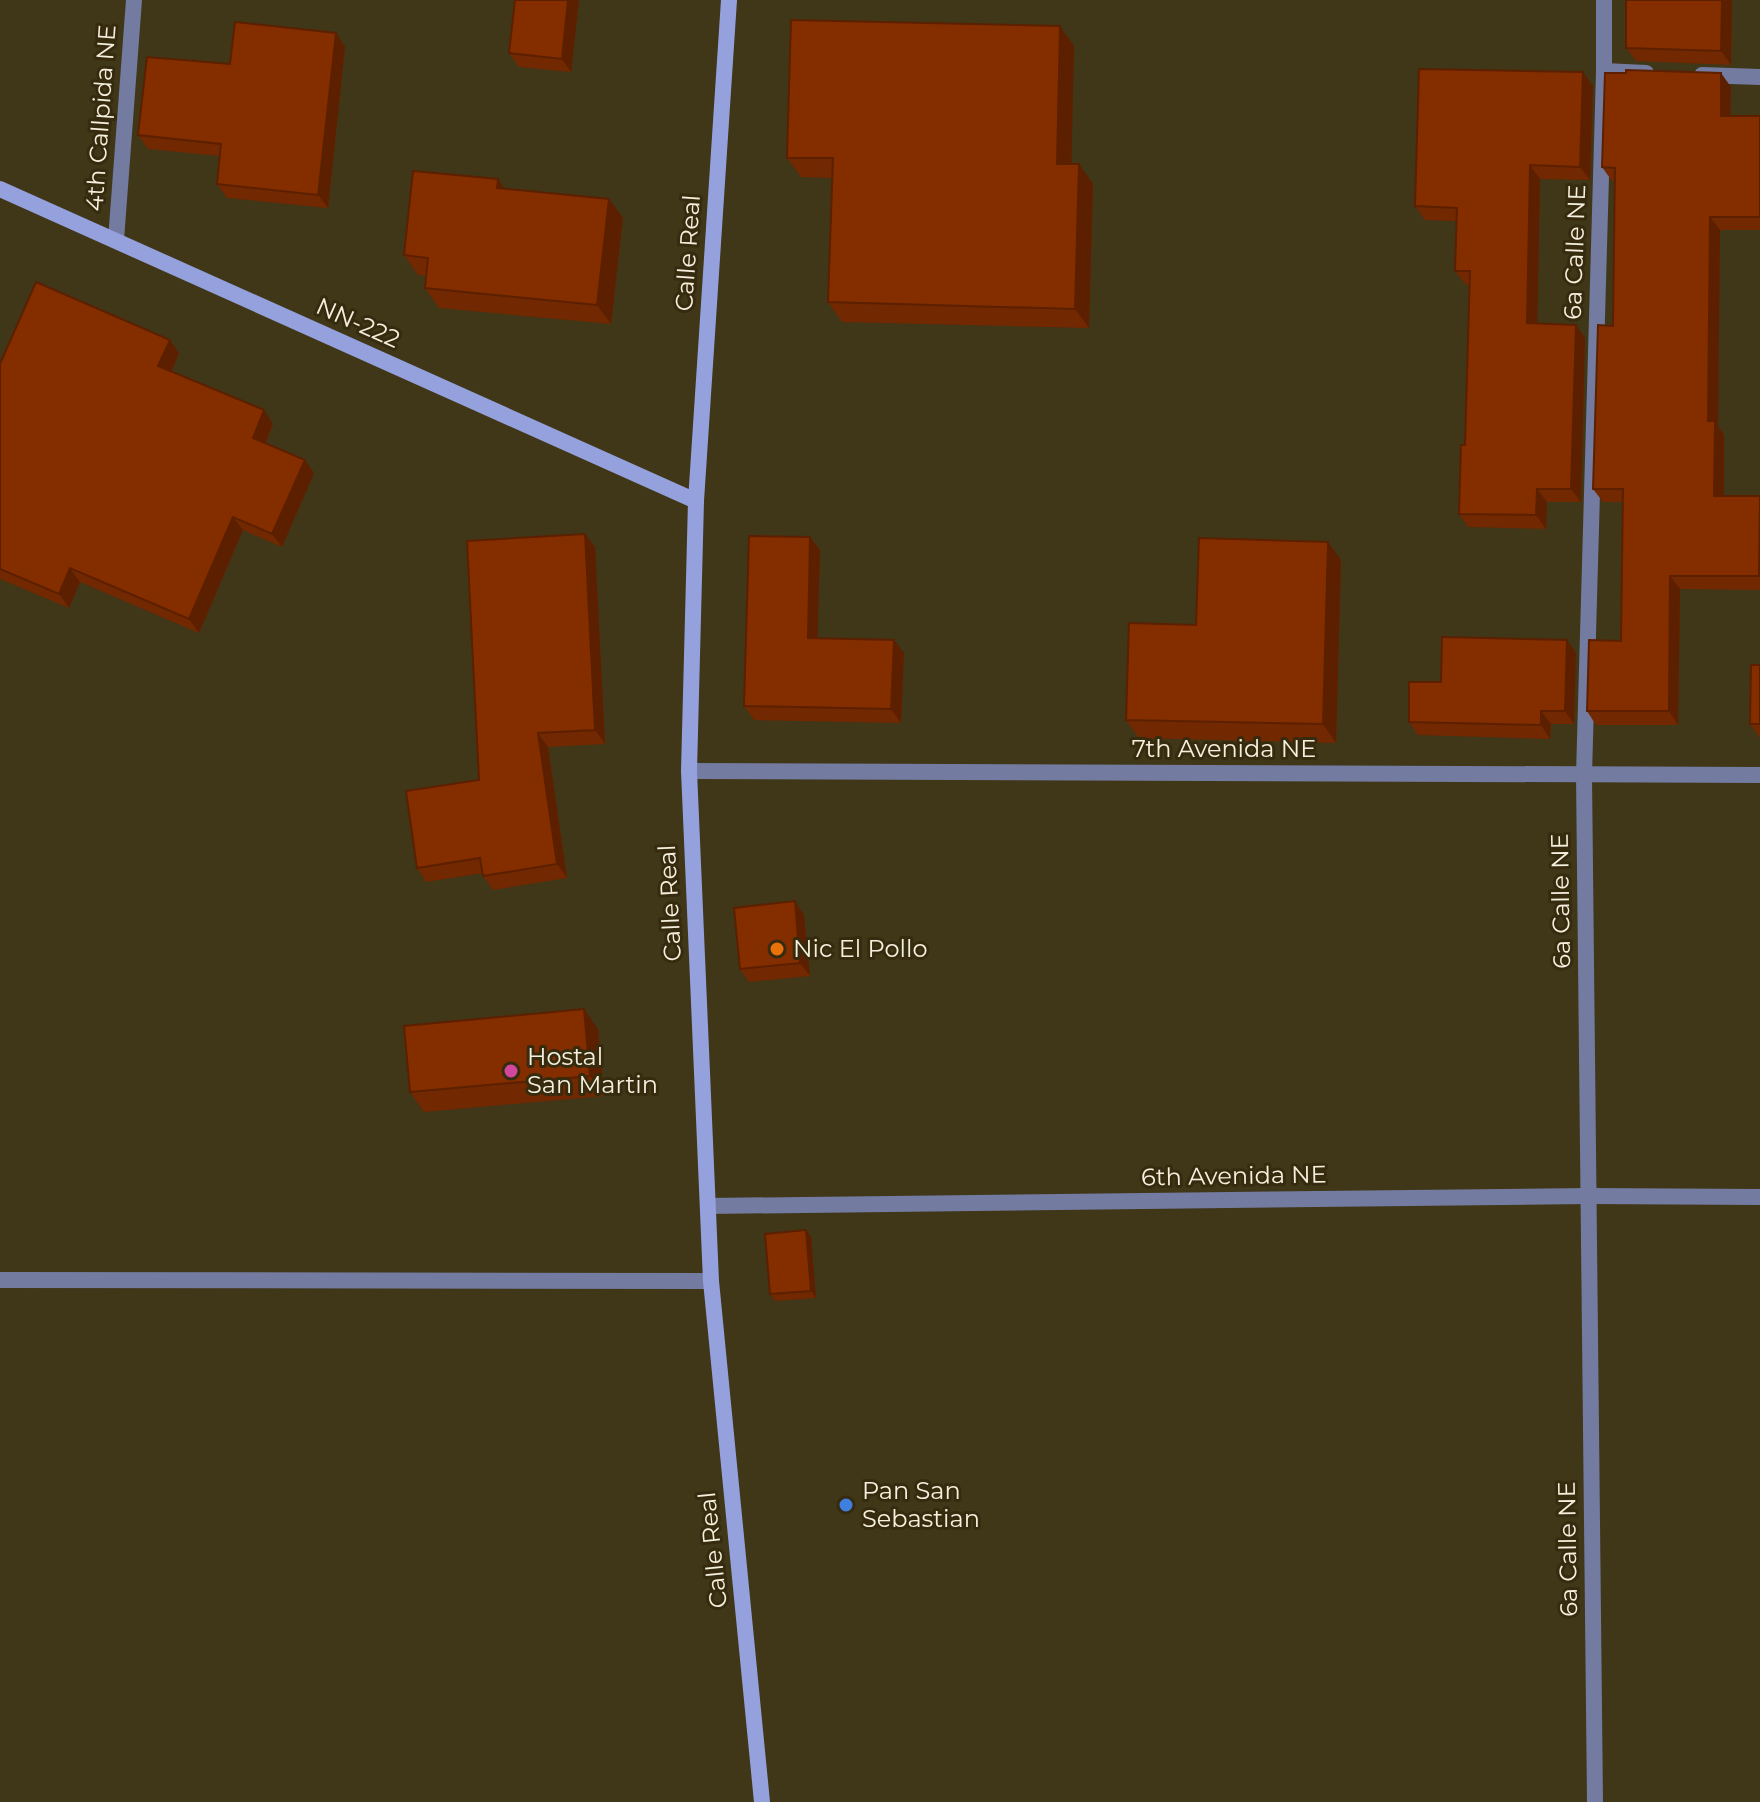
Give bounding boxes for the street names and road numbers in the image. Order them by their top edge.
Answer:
street label: 4th Callpida NE [80,24,121,212]
street label: 6a Calle NE [1558,184,1591,320]
street label: Calle Real [669,194,706,312]
street label: NN-222 [312,291,405,354]
street label: 7th Avenida NE [1132,734,1316,763]
street label: 6a Calle NE [1545,833,1576,969]
street label: Calle Real [652,844,687,962]
street label: 6th Avenida NE [1141,1159,1327,1192]
street label: 6a Calle NE [1552,1481,1583,1617]
street label: Calle Real [692,1490,733,1610]

